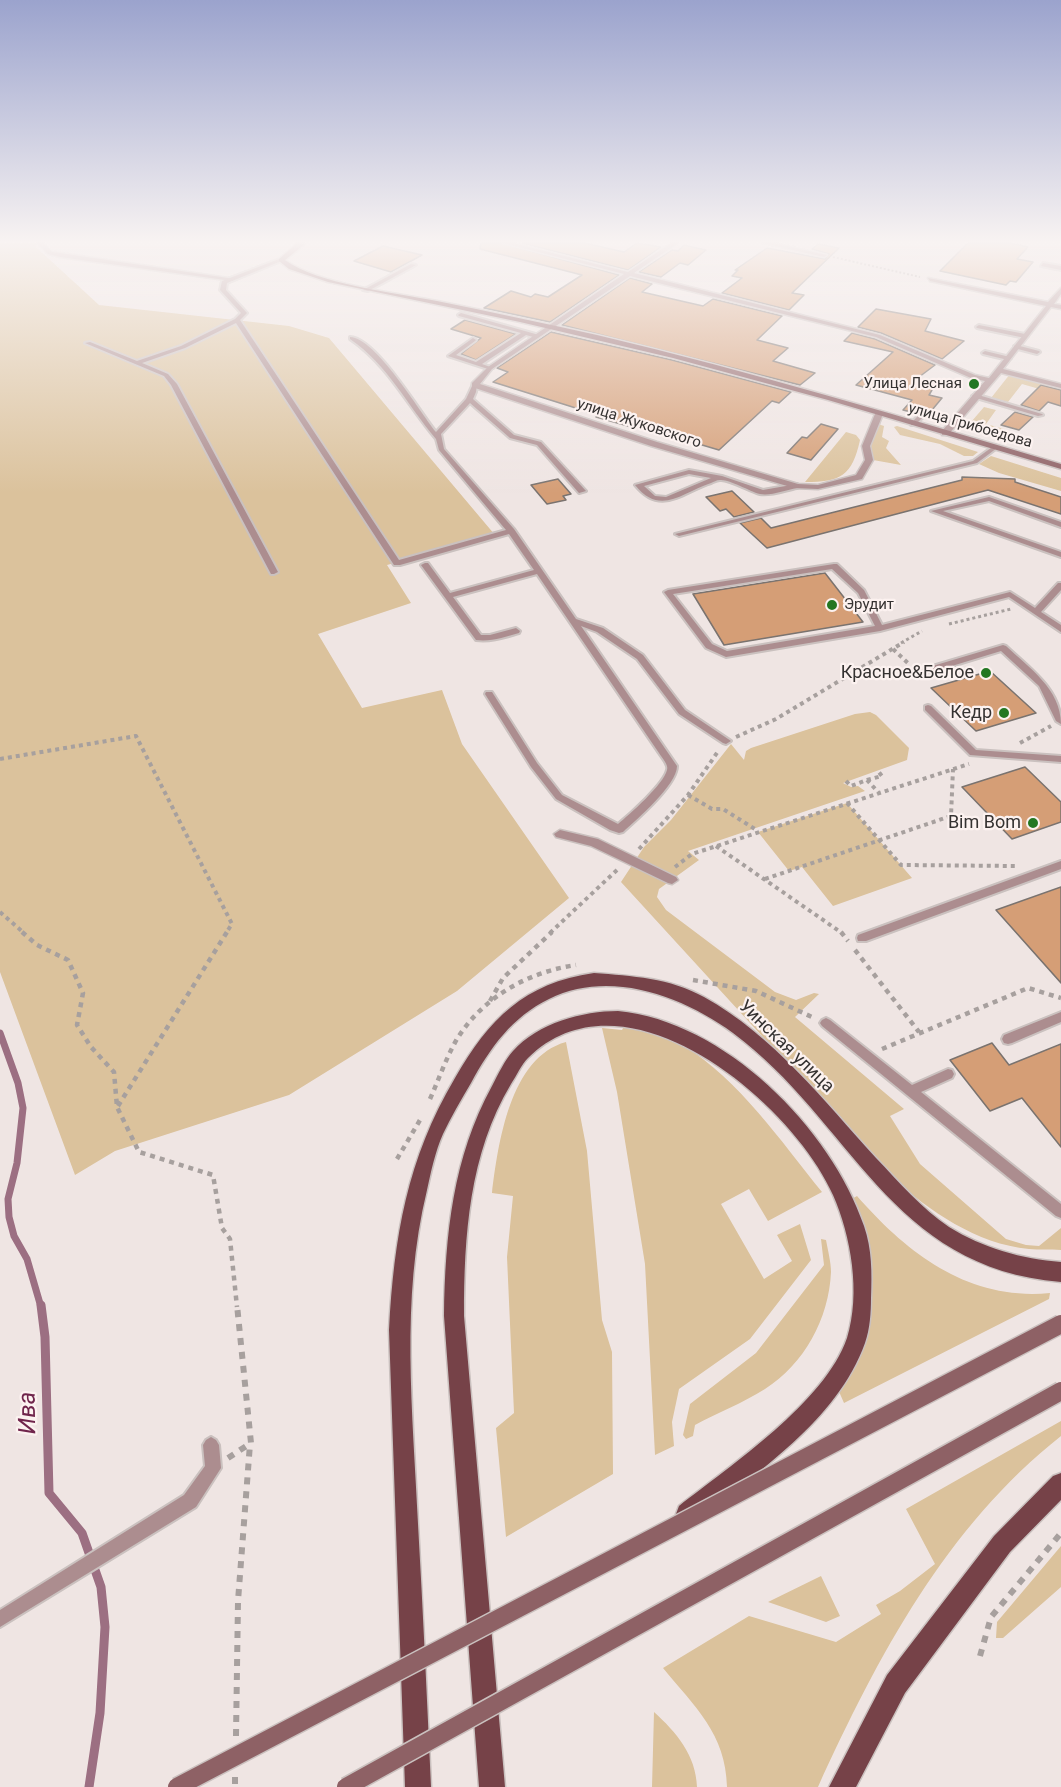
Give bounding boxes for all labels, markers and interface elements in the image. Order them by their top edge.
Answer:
place label: Улица Лесная [864,375,962,393]
marker: Улица Лесная [967,377,981,391]
street label: улица Жуковского [575,395,703,453]
street label: улица Грибоедова [906,400,1034,452]
place label: Эрудит [844,596,894,614]
marker: Эрудит [825,598,839,612]
place label: Красное&Белое [841,662,974,684]
marker: Красное&Белое [979,666,993,680]
place label: Кедр [950,702,992,724]
marker: Кедр [997,706,1011,720]
place label: Bim Bom [948,812,1021,834]
marker: Bim Bom [1026,816,1040,830]
street label: Уинская улица [734,996,838,1098]
water label: Ива [14,1391,44,1435]

